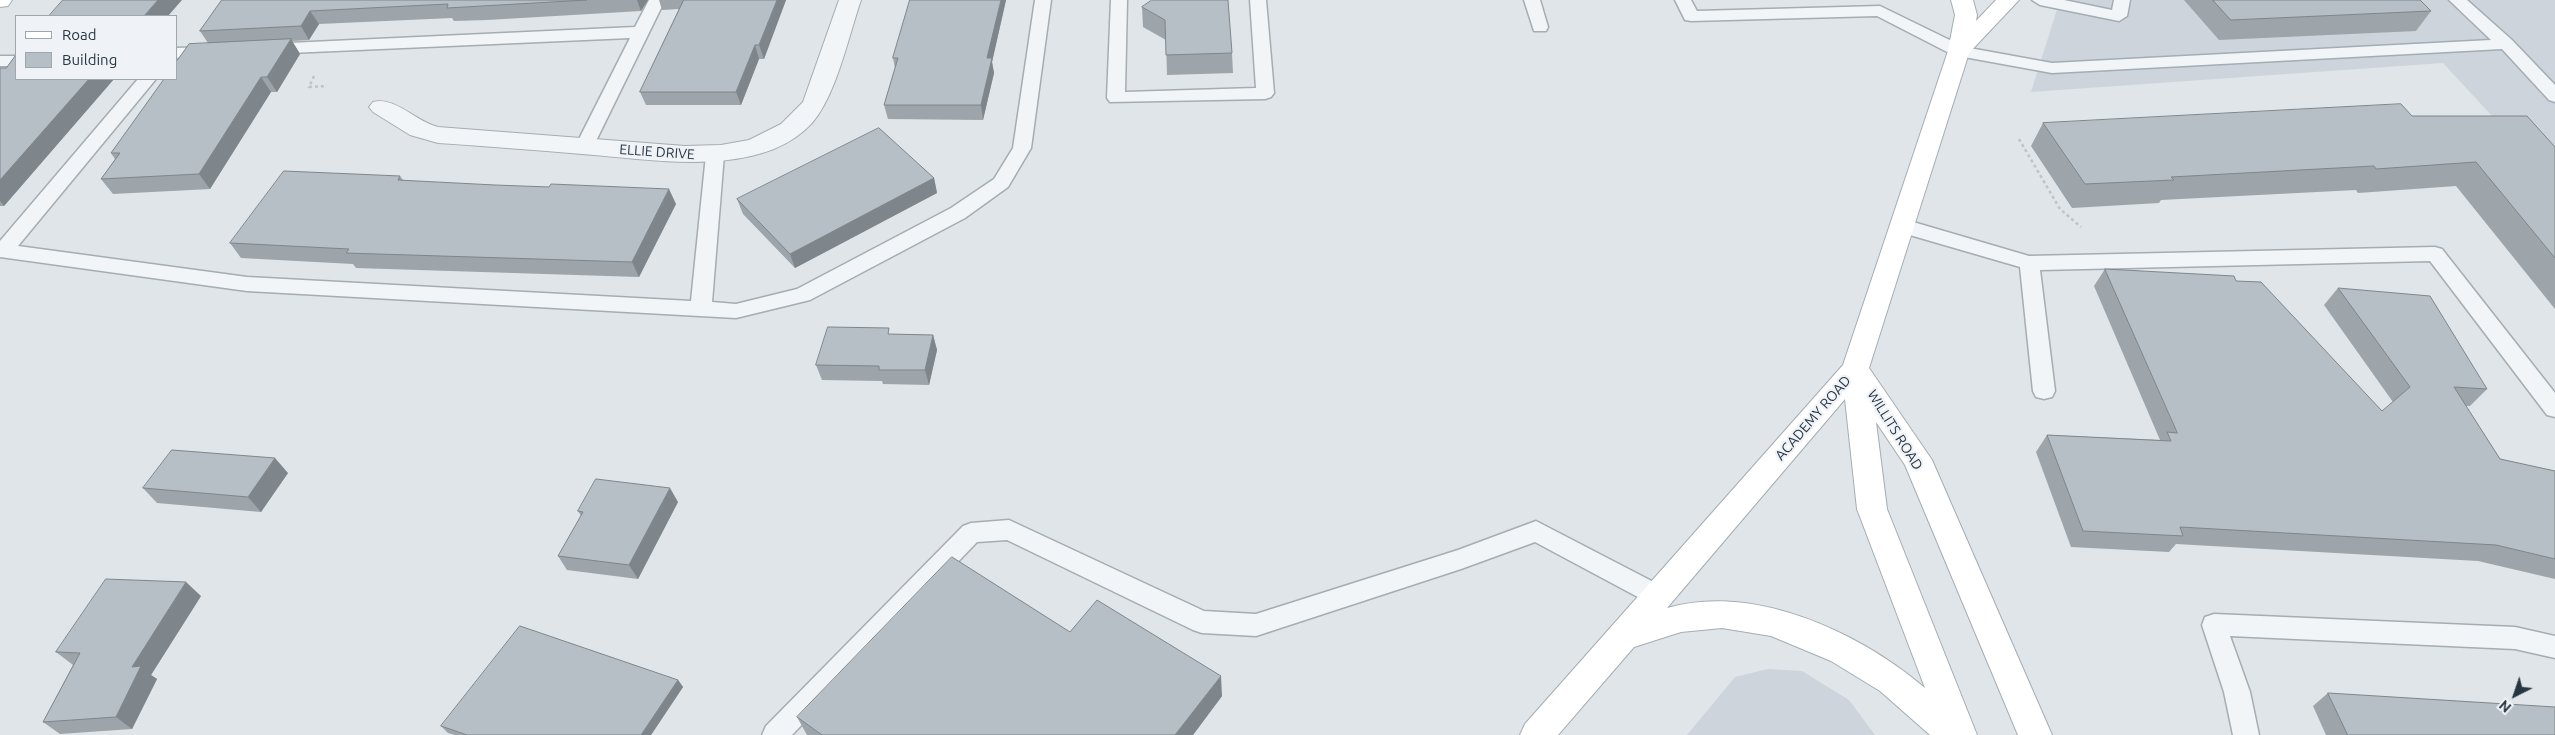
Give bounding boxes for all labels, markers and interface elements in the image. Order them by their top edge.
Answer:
legend [15,15,178,80]
text: Road [62,26,97,43]
text: Building [62,51,117,68]
street label: ELLIE DRIVE [619,141,695,163]
street label: ACADEMY ROAD [1772,372,1854,464]
street label: WILLITS ROAD [1864,387,1926,473]
north arrow [2490,670,2540,720]
text: N [2496,697,2514,716]

